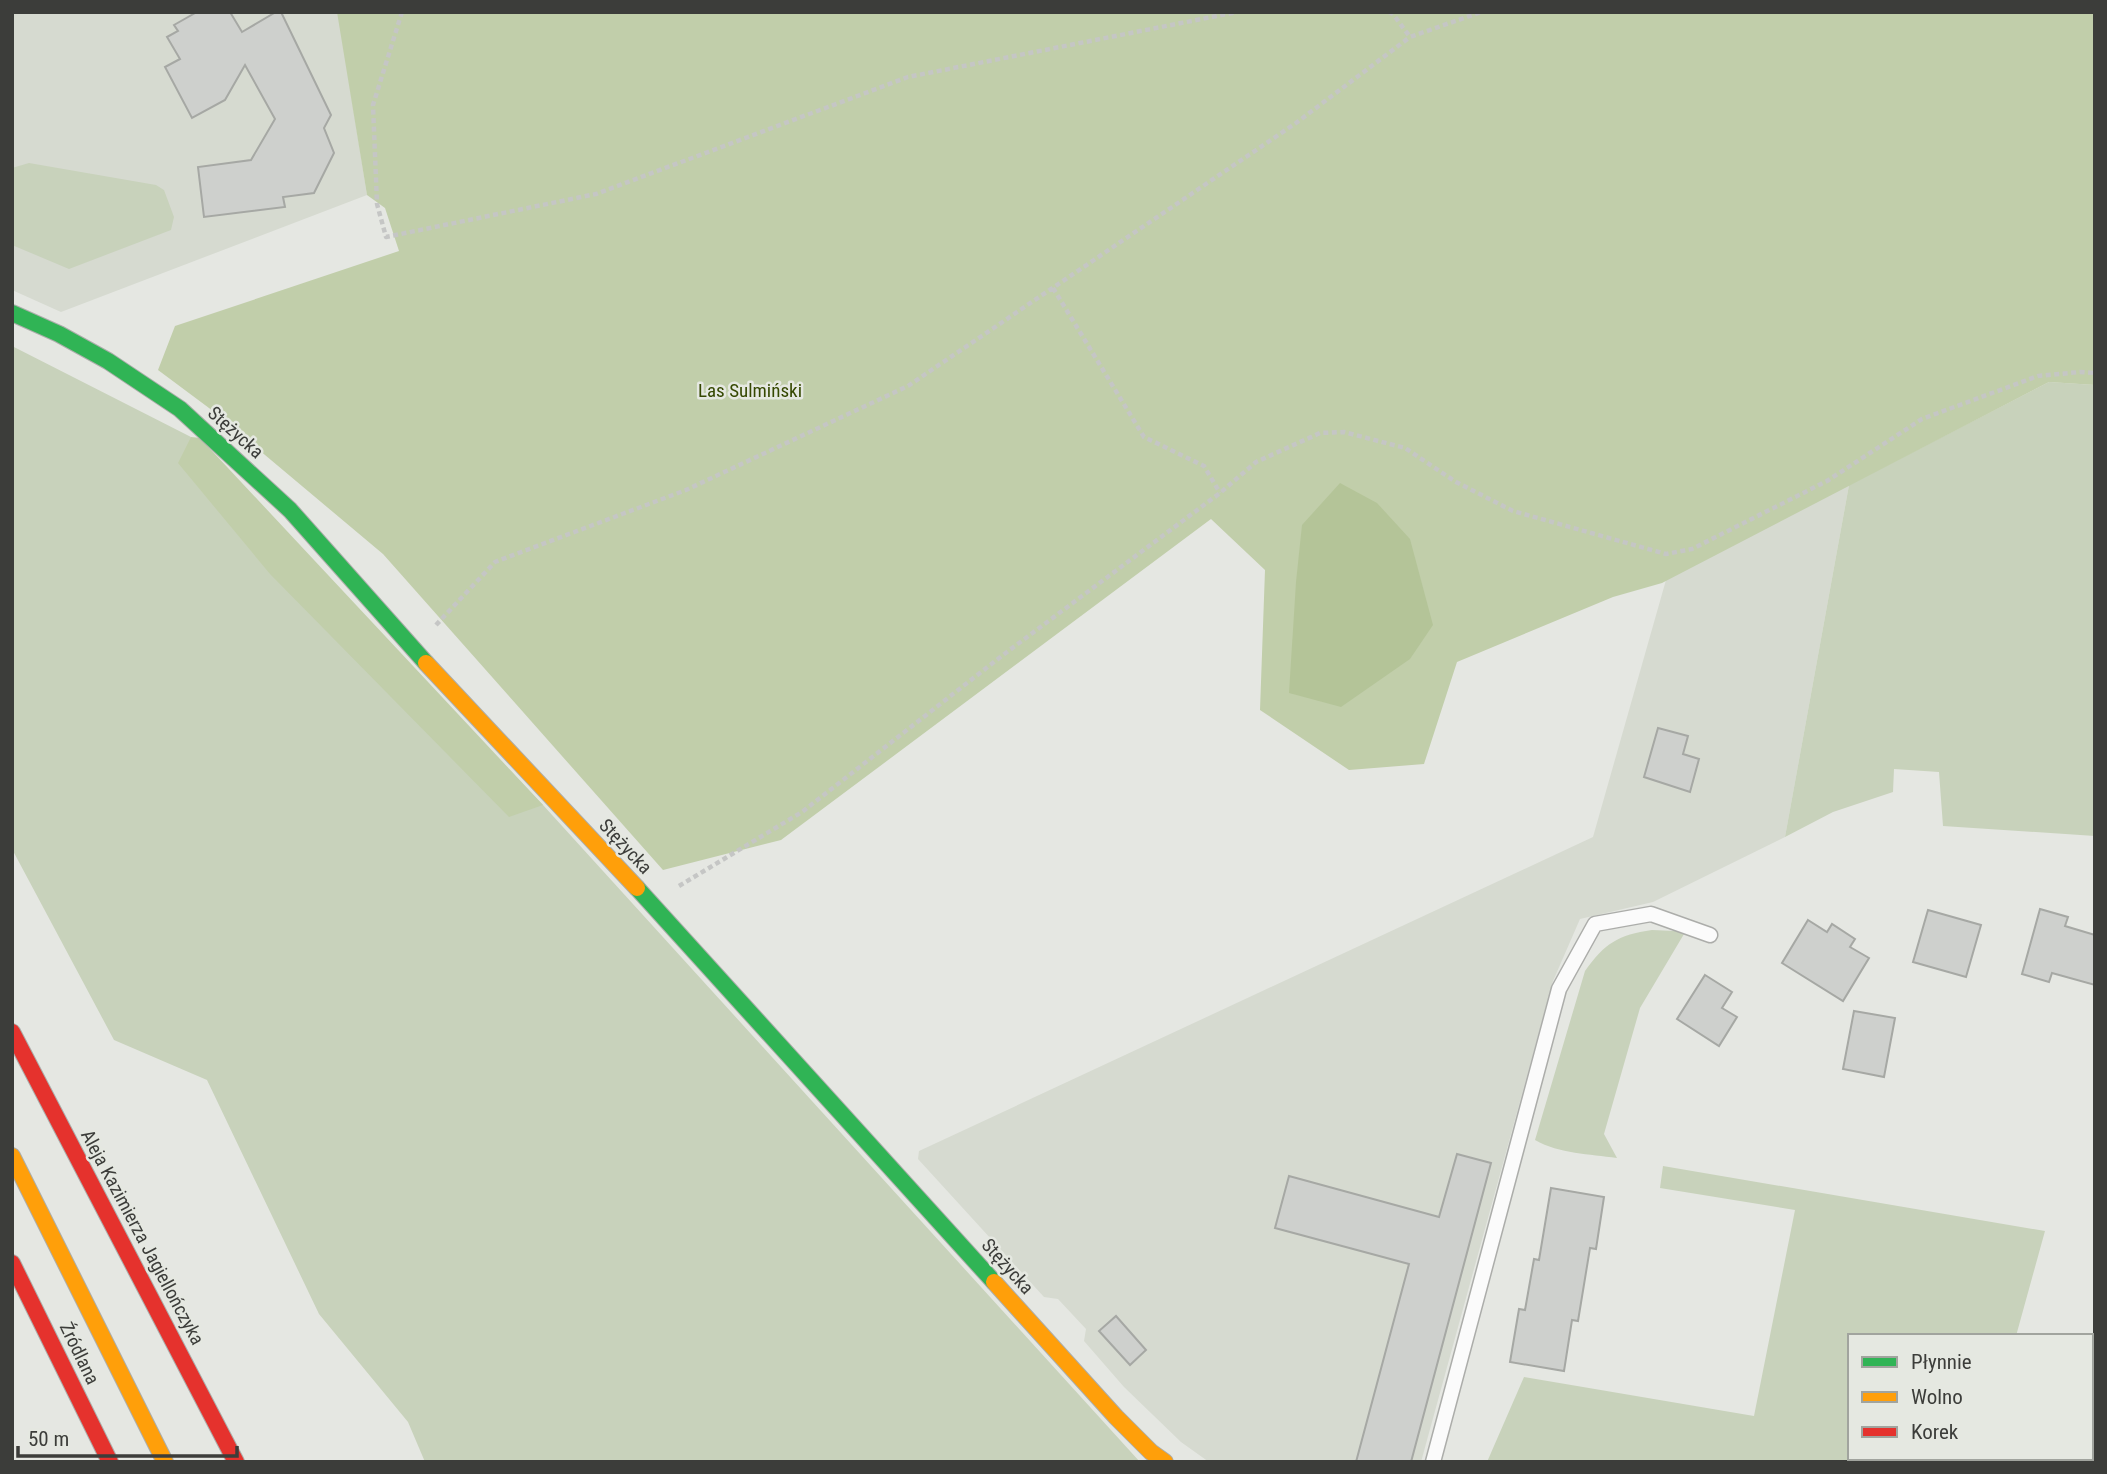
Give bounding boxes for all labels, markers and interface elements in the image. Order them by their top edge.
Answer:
park label: Las Sulmiński [698,379,802,402]
street label: Stężycka [203,401,268,463]
street label: Stężycka [594,814,657,879]
street label: Aleja Kazimierza Jagiellończyka [76,1126,209,1349]
street label: Stężycka [977,1234,1039,1299]
street label: Źródlana [55,1318,104,1388]
legend [1848,1334,2093,1460]
text: Płynnie [1911,1350,1972,1374]
text: Wolno [1911,1385,1963,1409]
scale bar [18,1414,236,1458]
text: Korek [1911,1420,1959,1444]
text: 50 m [28,1427,69,1451]

